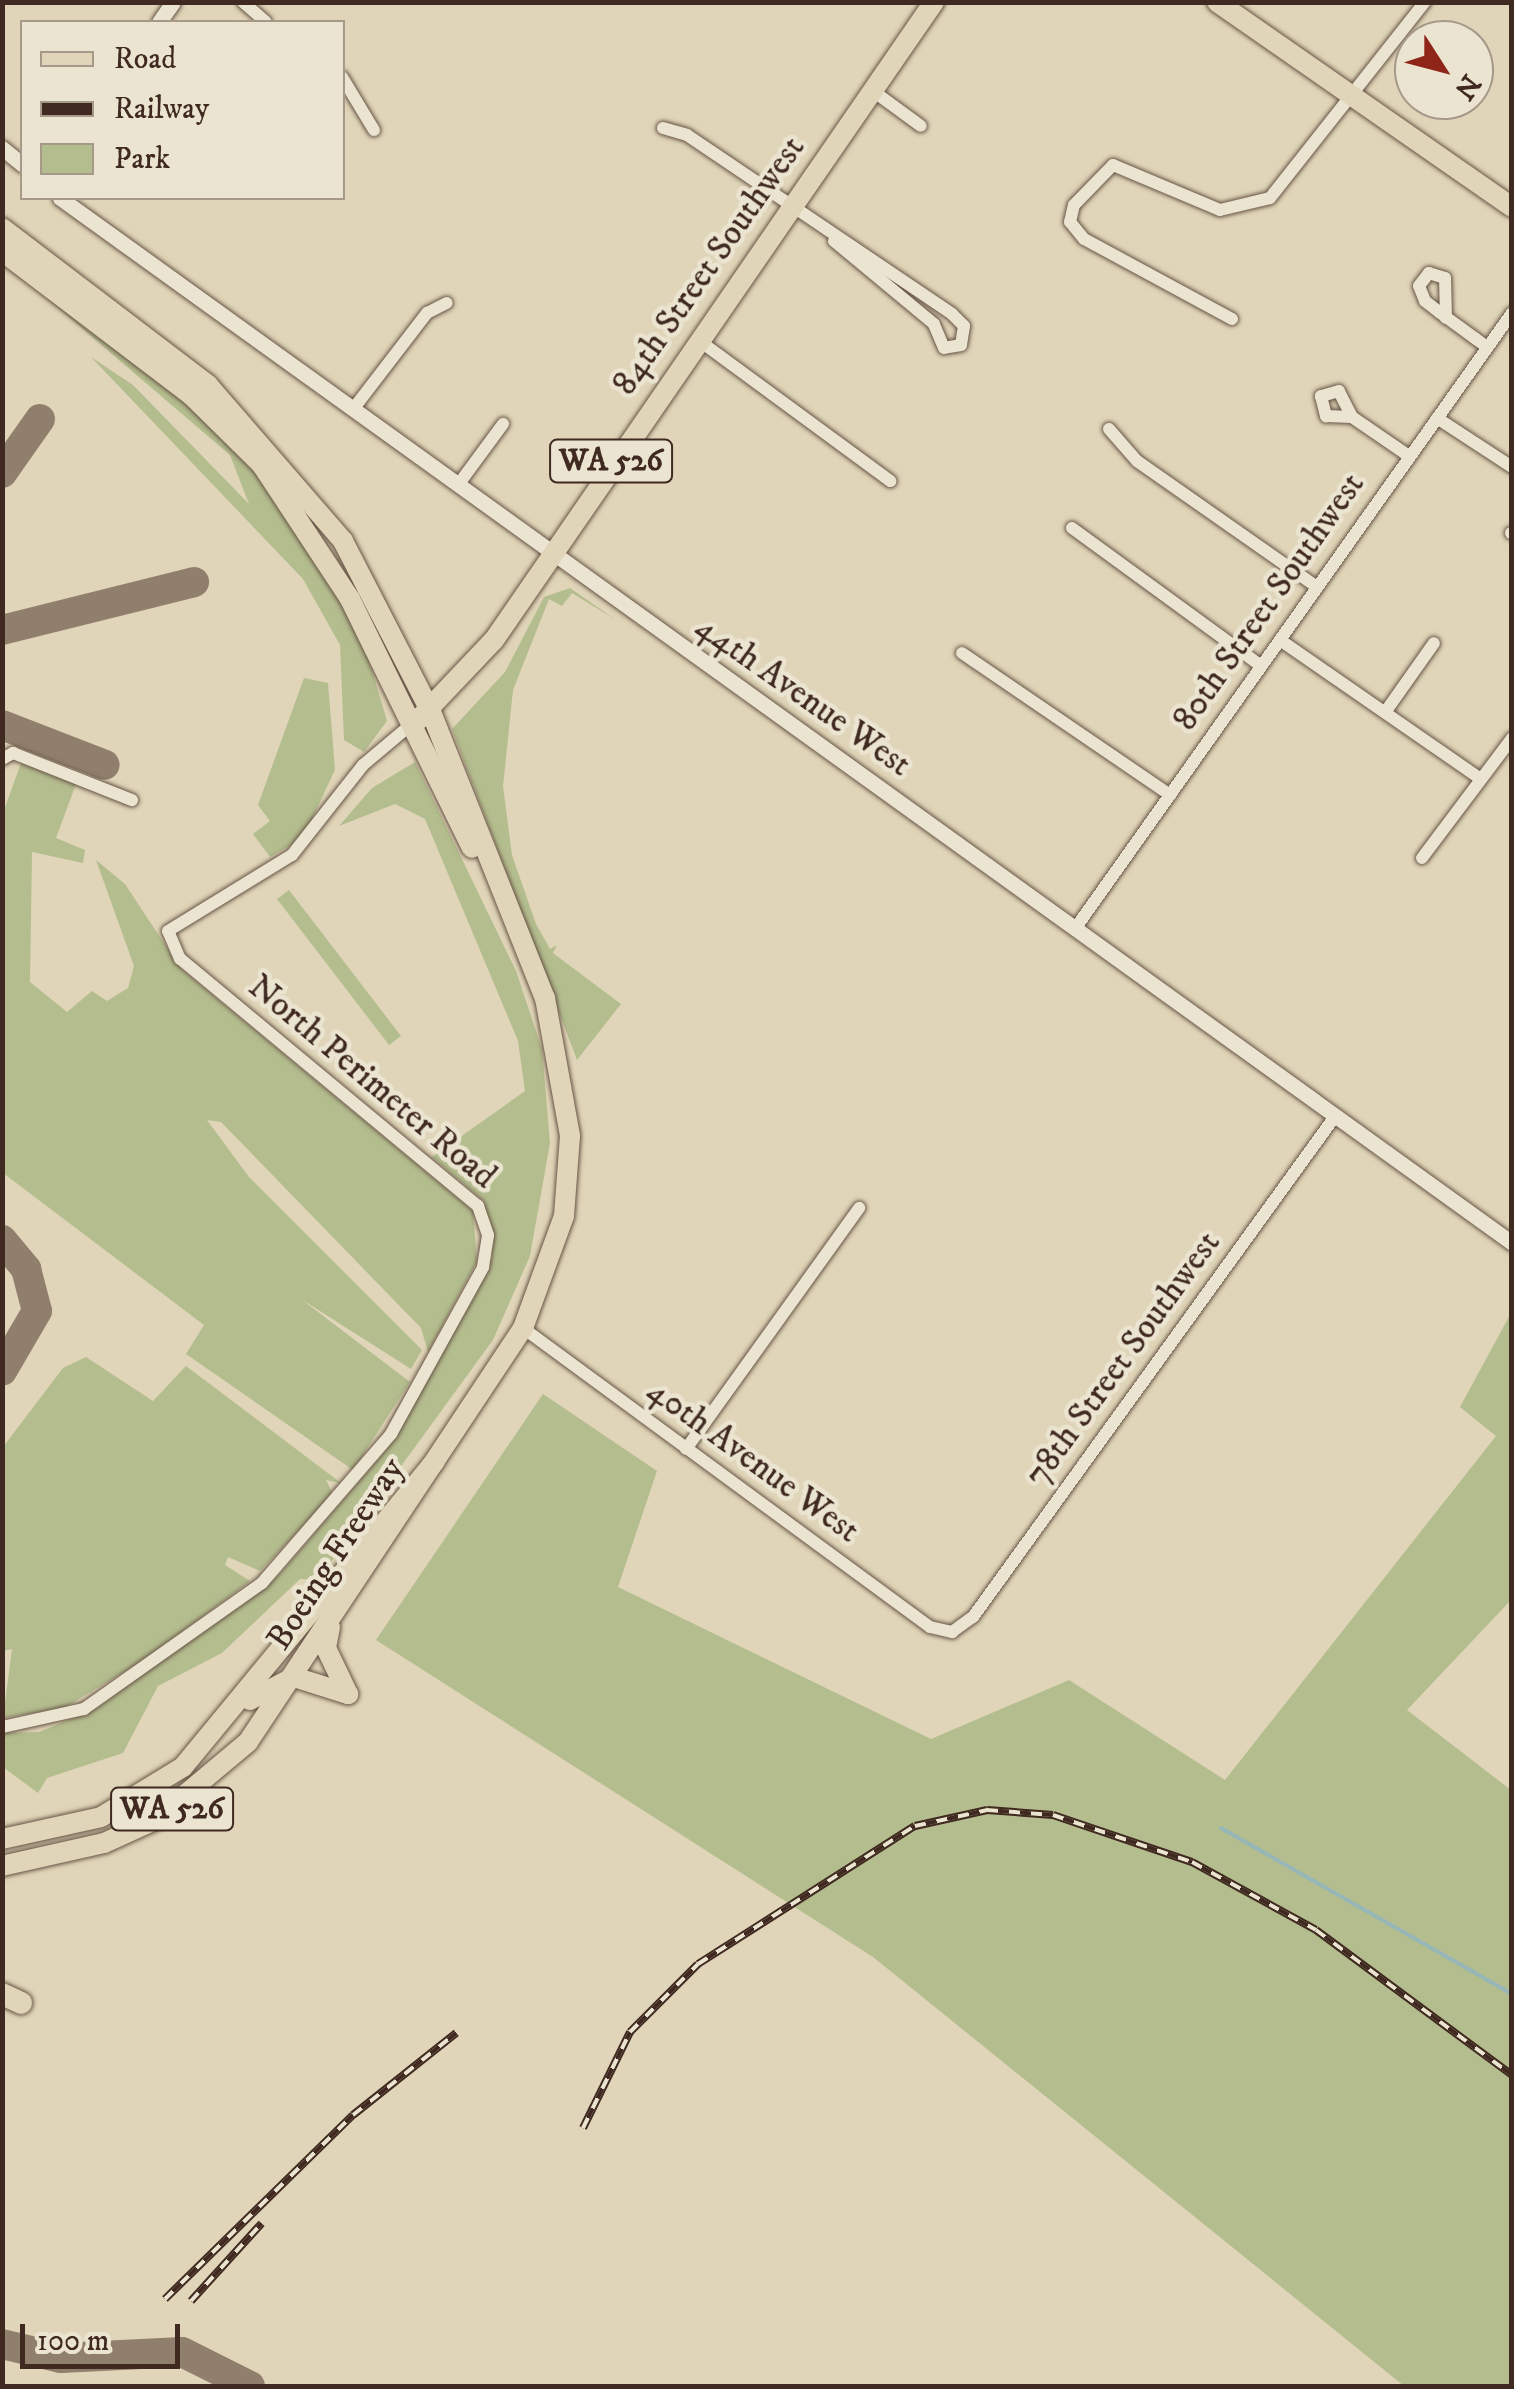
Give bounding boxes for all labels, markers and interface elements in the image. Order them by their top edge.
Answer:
legend [20,20,345,200]
north arrow [1394,20,1494,120]
text: Road [114,41,176,78]
text: N [1446,67,1488,106]
text: Railway [114,91,209,128]
street label: 84th Street Southwest [604,128,814,404]
text: Park [114,141,170,178]
road number: WA 526 [548,434,674,488]
street label: 80th Street Southwest [1164,465,1374,739]
street label: 44th Avenue West [687,606,919,786]
street label: North Perimeter Road [239,966,505,1198]
street label: 78th Street Southwest [1016,1223,1230,1495]
street label: 40th Avenue West [639,1370,867,1552]
street label: Boeing Freeway [258,1450,414,1658]
road number: WA 526 [110,1782,234,1836]
scale bar [25,2304,185,2366]
text: 100 m [37,2323,109,2360]

